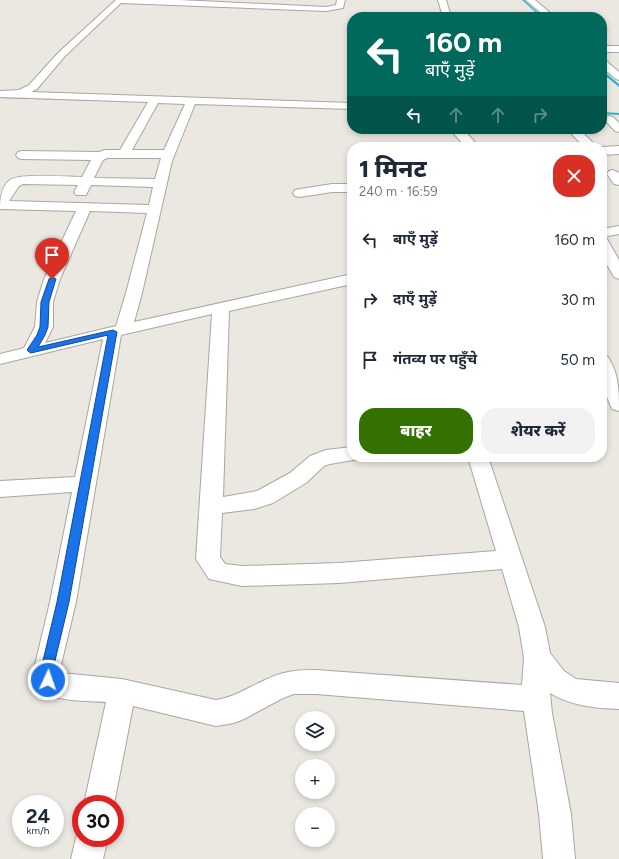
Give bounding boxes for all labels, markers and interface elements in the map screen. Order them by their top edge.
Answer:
text: 160 m [425,25,502,59]
icon: left [359,28,411,80]
text: बाएँ मुड़ें [425,59,475,81]
icon: left [403,104,425,126]
icon: ahead [445,104,467,126]
icon: ahead [487,104,509,126]
icon: right [529,104,551,126]
text: 1 मिनट [359,154,427,183]
button: close [553,155,595,197]
text: 240 m · 16:59 [359,184,438,199]
icon: left [359,229,381,251]
text: बाएँ मुड़ें [393,230,438,248]
text: 160 m [554,231,595,249]
pin [35,238,69,279]
icon: arrive [41,244,63,266]
icon: right [359,289,381,311]
text: दाएँ मुड़ें [393,290,437,308]
text: 30 m [561,291,595,309]
icon: arrive [359,349,381,371]
text: गंतव्य पर पहुँचे [393,350,477,368]
text: 50 m [560,351,595,369]
button: बाहर [359,408,473,454]
button: शेयर करें [481,408,595,454]
position arrow [27,659,69,701]
map controls [295,711,335,847]
button: layers [295,711,335,751]
button: + [295,759,335,799]
speed limit sign: 30 [72,795,124,847]
text: 24 [26,804,50,828]
button: − [295,807,335,847]
text: km/h [27,824,49,837]

